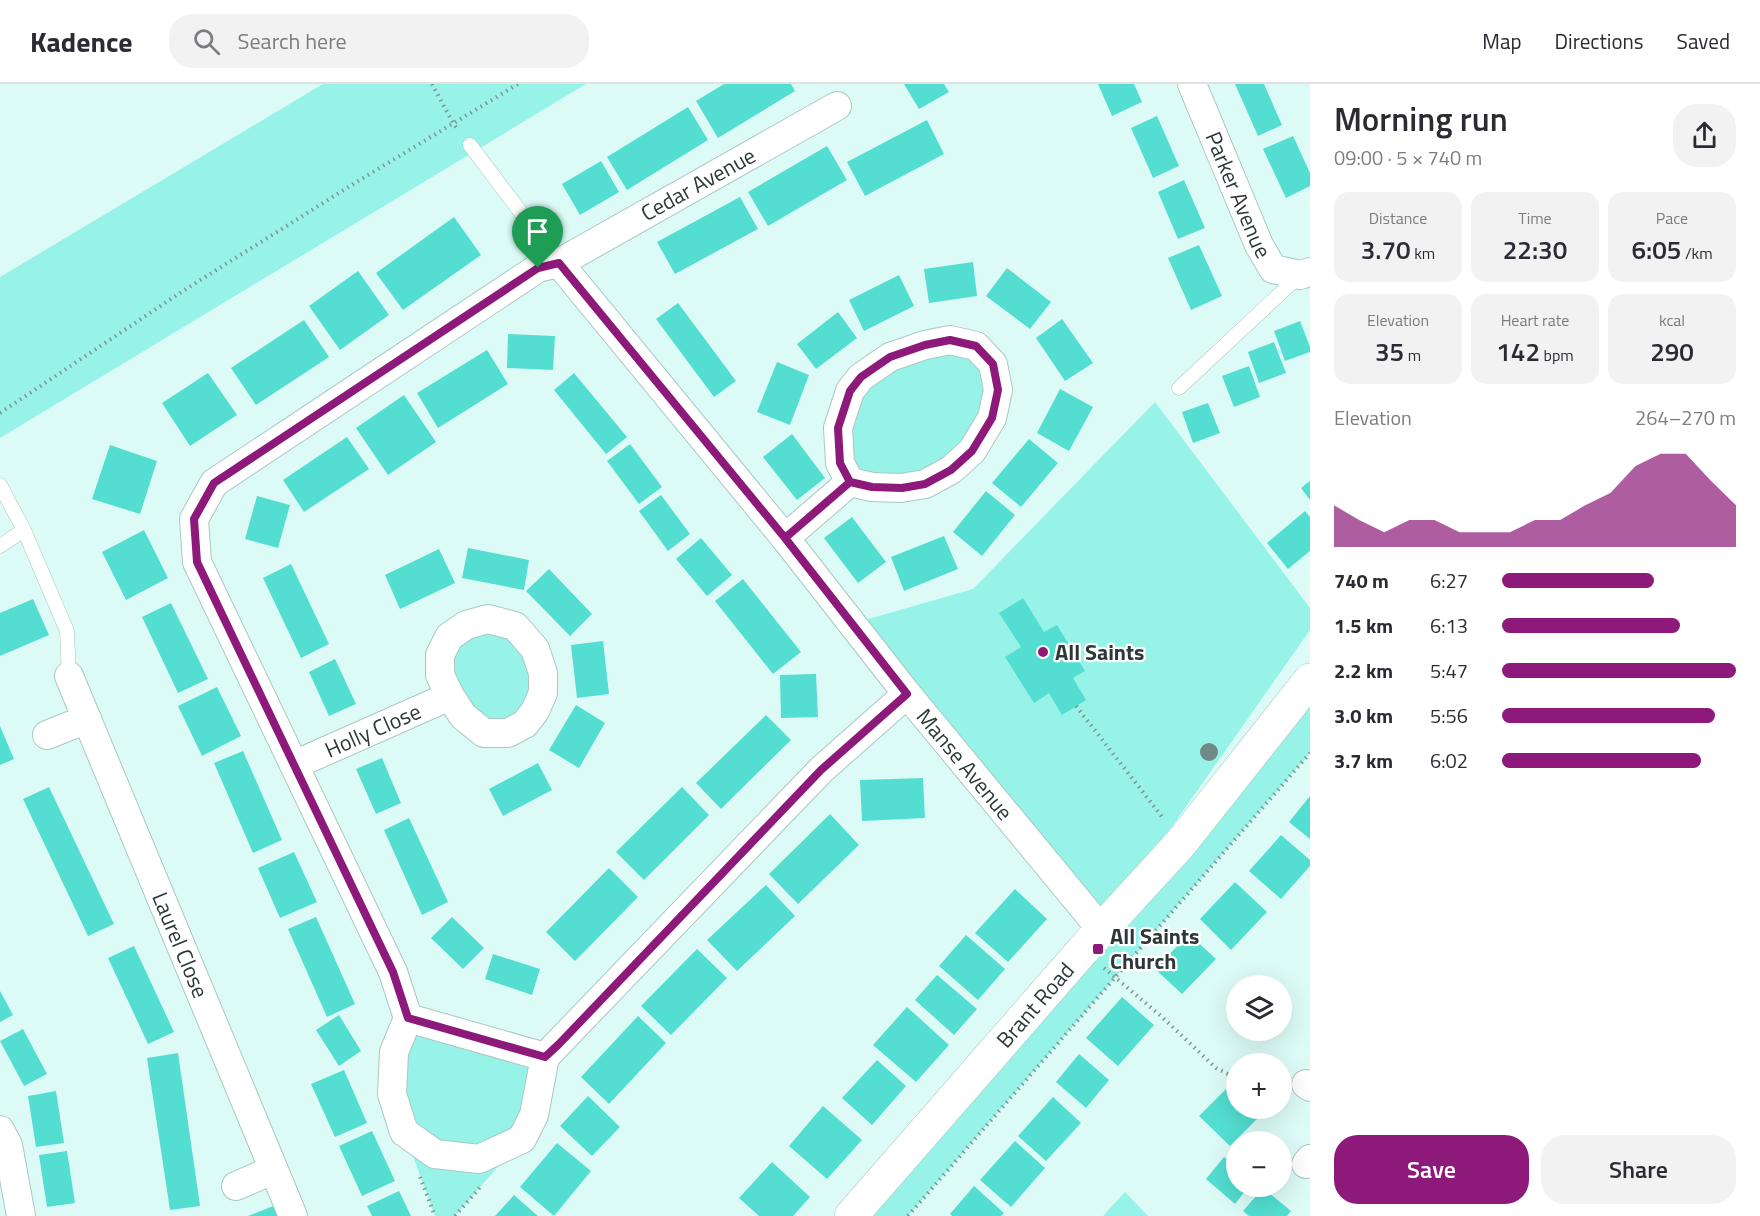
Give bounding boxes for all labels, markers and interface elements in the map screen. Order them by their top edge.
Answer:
search box [169,14,589,68]
text: Kadence [30,20,133,63]
text: Search here [238,24,347,58]
icon: search [190,25,223,58]
text: Map [1482,25,1522,57]
text: Directions [1555,25,1644,57]
text: Saved [1677,25,1730,57]
text: Morning run [1334,94,1508,144]
button: share [1673,104,1736,167]
street label: Parker Avenue [1197,126,1280,265]
street label: Cedar Avenue [634,138,762,230]
text: 09:00 · 5 × 740 m [1334,142,1482,173]
pin [512,206,563,268]
text: Distance [1369,206,1427,230]
text: Time [1518,206,1552,230]
text: Pace [1656,206,1688,230]
icon: arrive [521,215,554,248]
text: 3.70 [1361,230,1411,269]
text: 22:30 [1503,230,1567,269]
text: 6:05 [1631,230,1681,269]
text: km [1411,241,1435,265]
text: /km [1681,241,1713,265]
text: Elevation [1367,308,1429,332]
text: Heart rate [1501,308,1569,332]
text: kcal [1659,308,1685,332]
text: 35 [1375,332,1404,371]
text: 142 [1496,332,1540,371]
text: 290 [1650,332,1694,371]
text: m [1404,343,1421,367]
text: bpm [1540,343,1574,367]
text: Elevation [1334,402,1412,433]
text: 264–270 m [1635,402,1736,433]
text: 740 m [1334,565,1389,596]
text: 6:27 [1430,565,1468,596]
text: 1.5 km [1334,610,1393,641]
text: 6:13 [1430,610,1468,641]
place label: All Saints [1055,635,1144,669]
marker: All Saints [1036,645,1050,659]
text: 2.2 km [1334,655,1393,686]
text: 5:47 [1430,655,1468,686]
street label: Holly Close [319,694,426,766]
text: 3.0 km [1334,700,1393,731]
text: 5:56 [1430,700,1468,731]
street label: Manse Avenue [908,701,1021,828]
text: 3.7 km [1334,745,1393,776]
text: 6:02 [1430,745,1468,776]
street label: Laurel Close [143,887,218,1003]
place label: All Saints Church [1110,919,1199,978]
marker: All Saints Church [1091,942,1105,956]
street label: Brant Road [988,955,1082,1055]
map controls [1226,975,1292,1197]
button: layers [1226,975,1292,1041]
button: + [1226,1053,1292,1119]
button: − [1226,1131,1292,1197]
button: Save [1334,1135,1529,1204]
button: Share [1541,1135,1736,1204]

